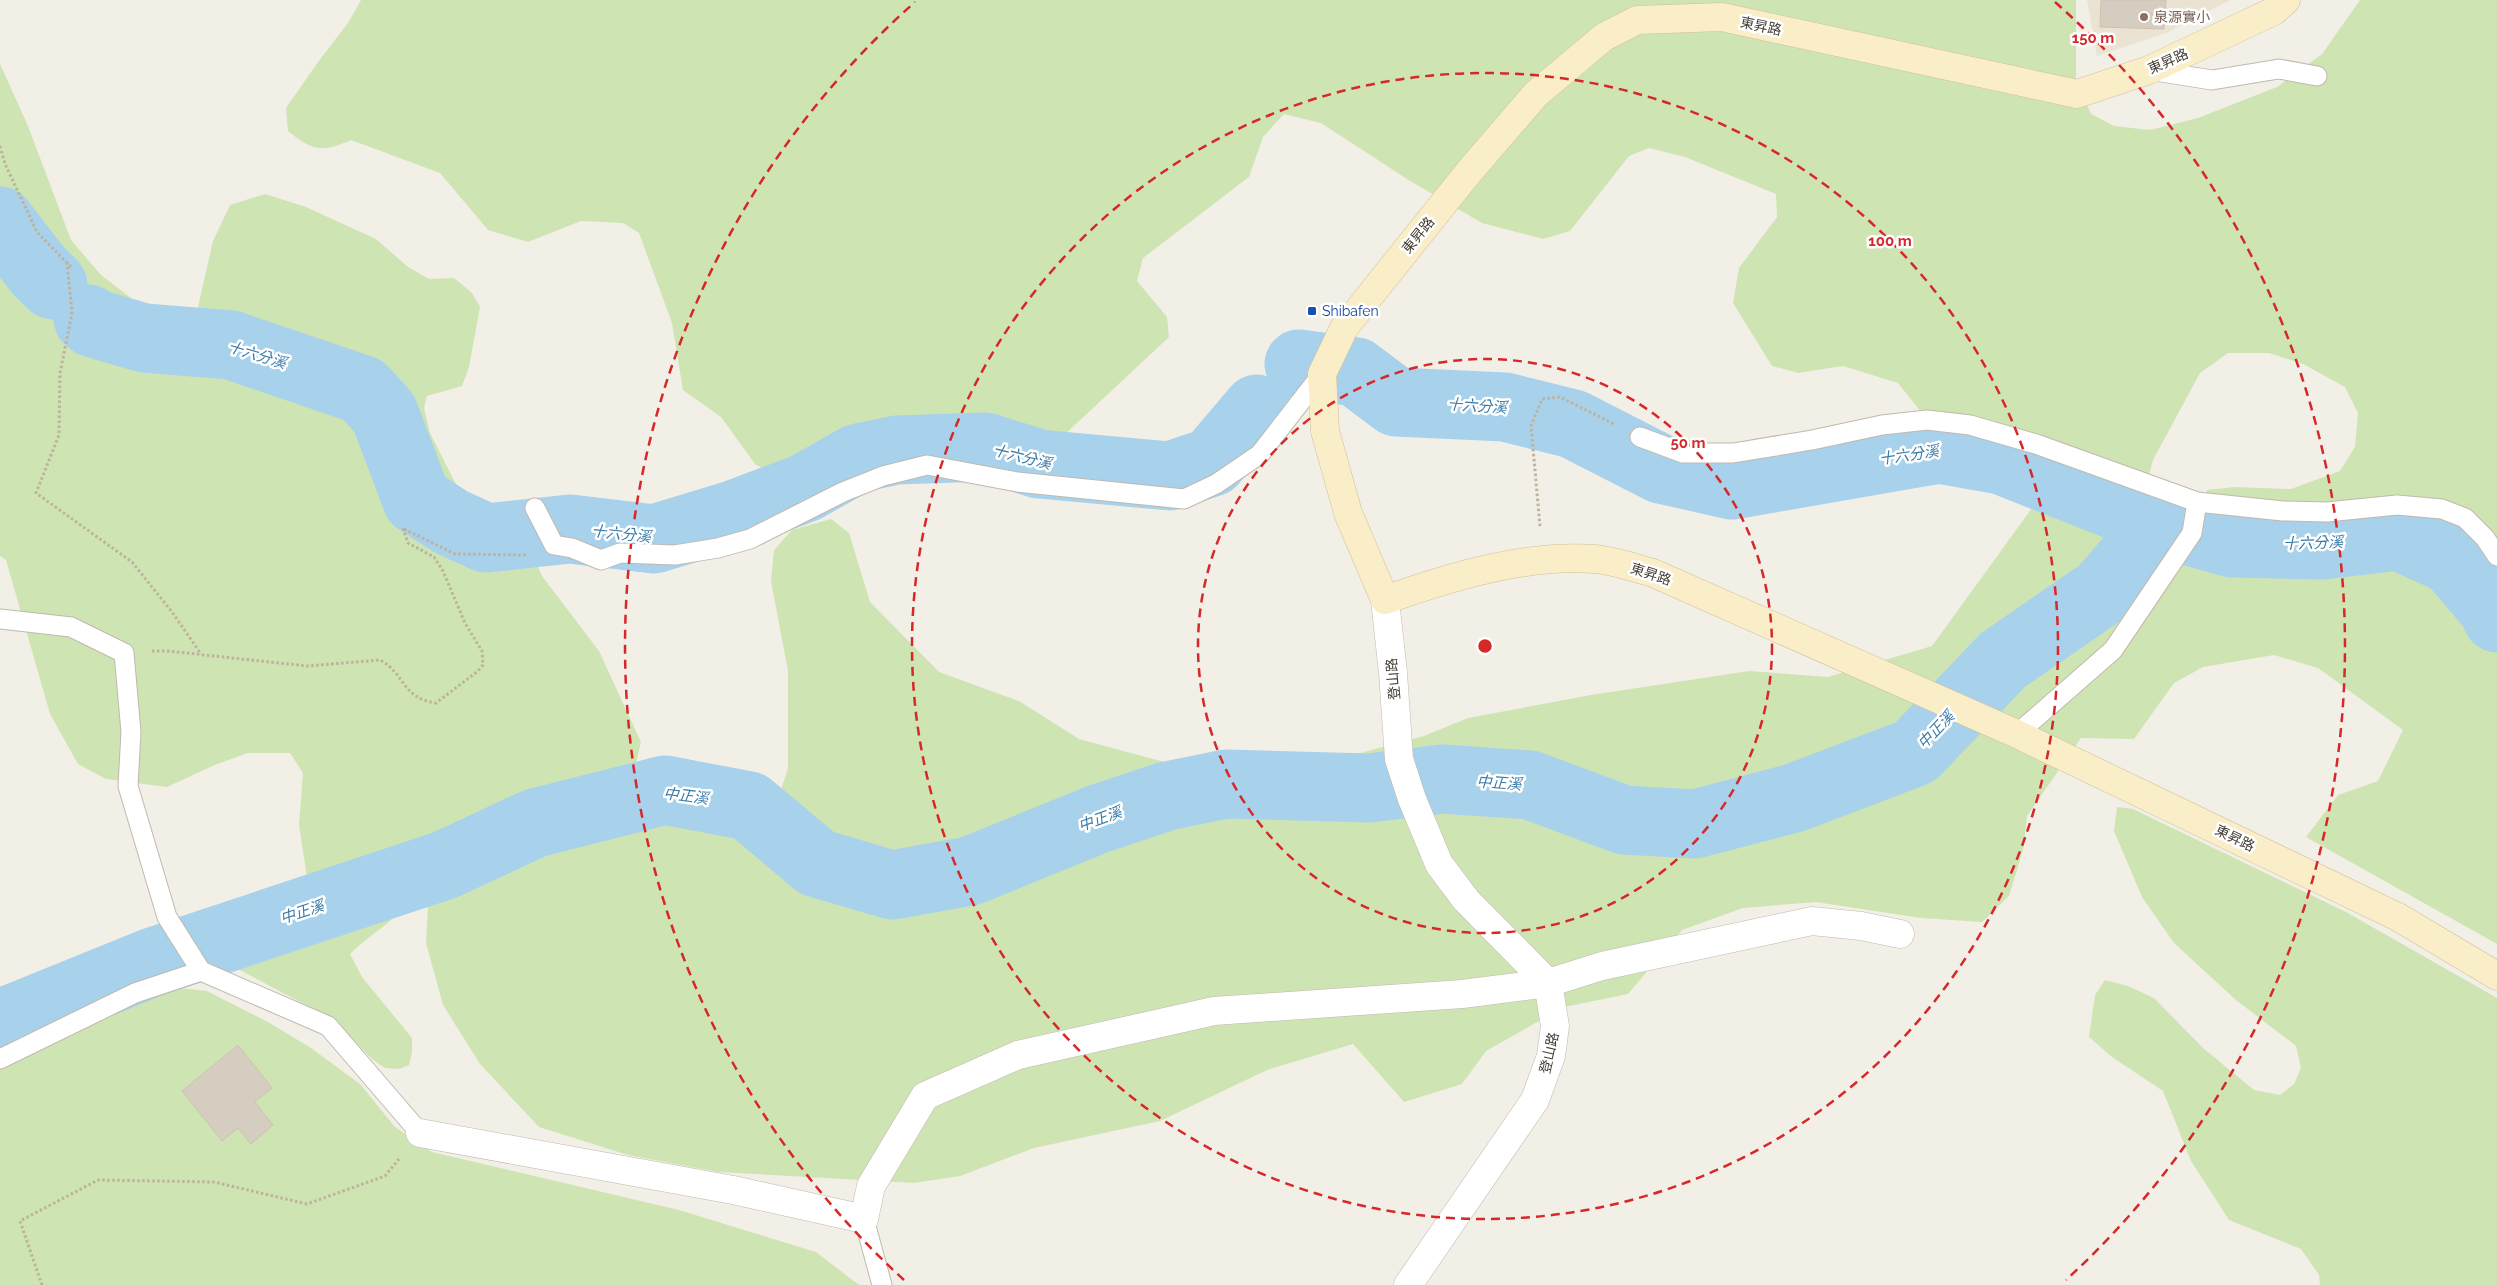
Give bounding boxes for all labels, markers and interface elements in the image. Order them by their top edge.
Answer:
place label: 泉源實小 [2154,9,2210,25]
marker: 泉源實小 [2138,11,2150,23]
street label: 東昇路 [1739,14,1783,38]
text: 150 m [2072,29,2114,47]
street label: 東昇路 [2146,45,2190,77]
street label: 東昇路 [1399,214,1437,256]
text: 100 m [1868,232,1912,250]
place label: Shibafen [1322,303,1379,319]
marker: Shibafen [1306,305,1318,317]
water label: 十六分溪 [226,338,290,373]
water label: 十六分溪 [1446,395,1510,417]
text: 50 m [1670,434,1706,452]
water label: 十六分溪 [991,441,1055,473]
water label: 十六分溪 [1878,442,1942,468]
water label: 十六分溪 [590,522,654,546]
water label: 十六分溪 [2283,533,2345,553]
street label: 東昇路 [1629,560,1673,588]
centre of rings [1476,637,1494,655]
street label: 登山路 [1383,657,1403,701]
water label: 中正溪 [1914,706,1959,752]
water label: 中正溪 [1476,772,1524,794]
water label: 中正溪 [663,784,711,808]
water label: 中正溪 [1076,802,1126,835]
street label: 東昇路 [2213,822,2257,854]
water label: 中正溪 [278,896,328,928]
street label: 登山路 [1536,1031,1562,1075]

